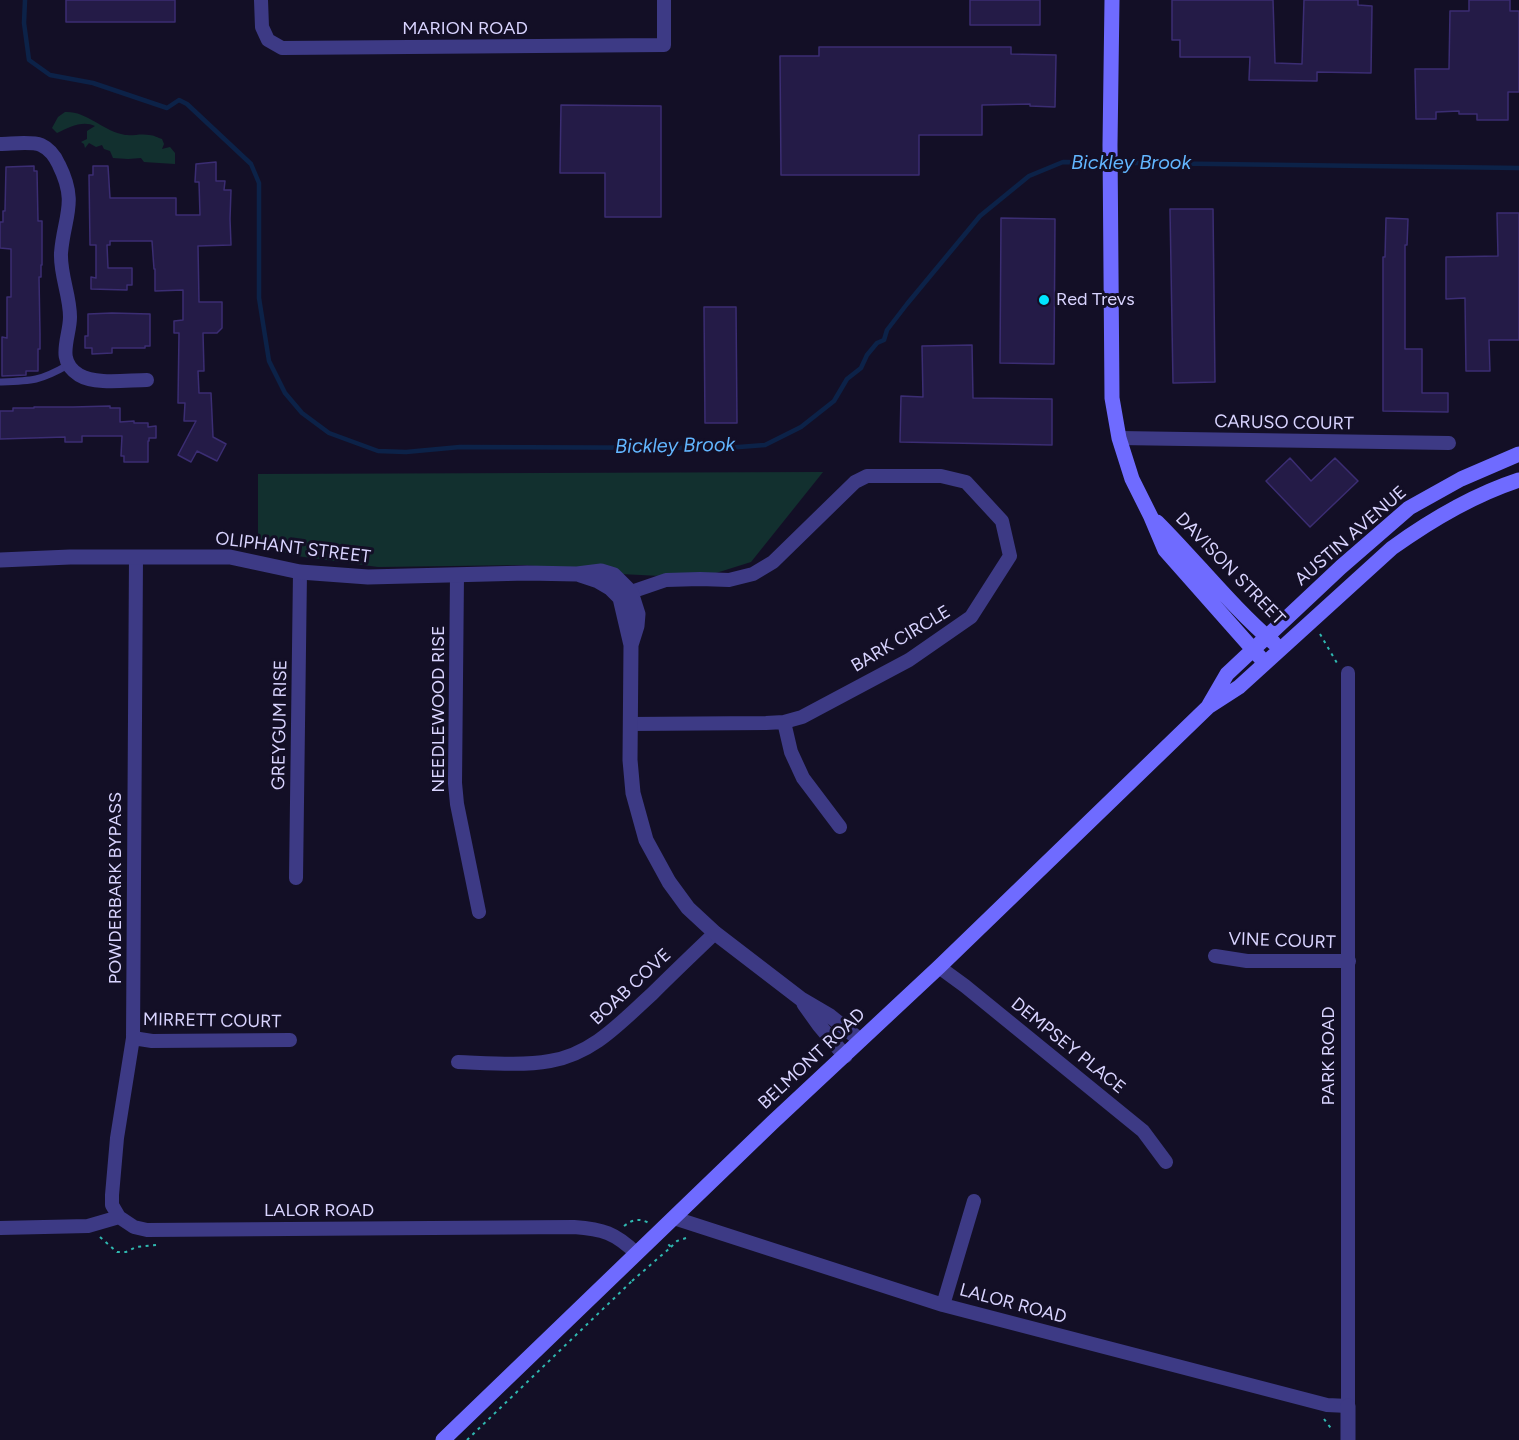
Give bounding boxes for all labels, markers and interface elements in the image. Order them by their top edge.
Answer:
street label: MARION ROAD [402,18,528,40]
water label: Bickley Brook [1071,151,1191,175]
place label: Red Trevs [1056,289,1135,311]
marker: Red Trevs [1037,293,1051,307]
street label: CARUSO COURT [1214,411,1354,435]
water label: Bickley Brook [615,433,735,459]
street label: AUSTIN AVENUE [1291,482,1411,590]
street label: DAVISON STREET [1171,508,1289,630]
street label: OLIPHANT STREET [214,528,372,568]
street label: BARK CIRCLE [847,601,955,677]
street label: NEEDLEWOOD RISE [428,625,450,793]
street label: GREYGUM RISE [268,660,292,790]
street label: POWDERBARK BYPASS [105,792,127,984]
street label: VINE COURT [1228,928,1336,954]
street label: BOAB COVE [586,944,676,1030]
street label: DEMPSEY PLACE [1006,993,1130,1099]
street label: BELMONT ROAD [754,1004,870,1114]
street label: PARK ROAD [1318,1006,1340,1106]
street label: MIRRETT COURT [143,1009,281,1033]
street label: LALOR ROAD [264,1200,374,1222]
street label: LALOR ROAD [957,1279,1069,1329]

